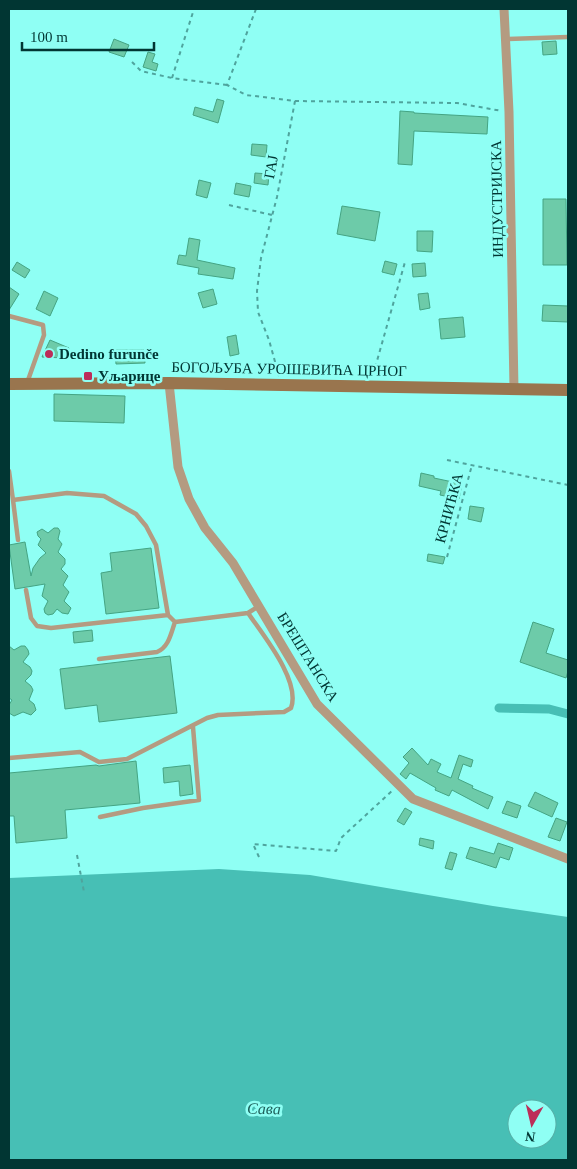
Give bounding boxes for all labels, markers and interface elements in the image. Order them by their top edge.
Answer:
scale bar [22,20,155,52]
text: 100 m [30,29,68,45]
street label: ИНДУСТРИЈСКА [488,140,506,258]
street label: ГАЈ [261,154,281,180]
place label: Dedino furunče [59,346,159,362]
marker: Dedino furunče [43,348,55,360]
street label: БОГОЉУБА УРОШЕВИЋА ЦРНОГ [171,359,407,379]
place label: Уљарице [98,368,161,384]
marker: Уљарице [82,370,94,382]
street label: КРНИЋКА [432,471,466,545]
street label: БРЕШТАНСКА [274,609,342,705]
north arrow [507,1099,557,1149]
water label: Сава [247,1100,281,1117]
text: N [524,1128,536,1145]

